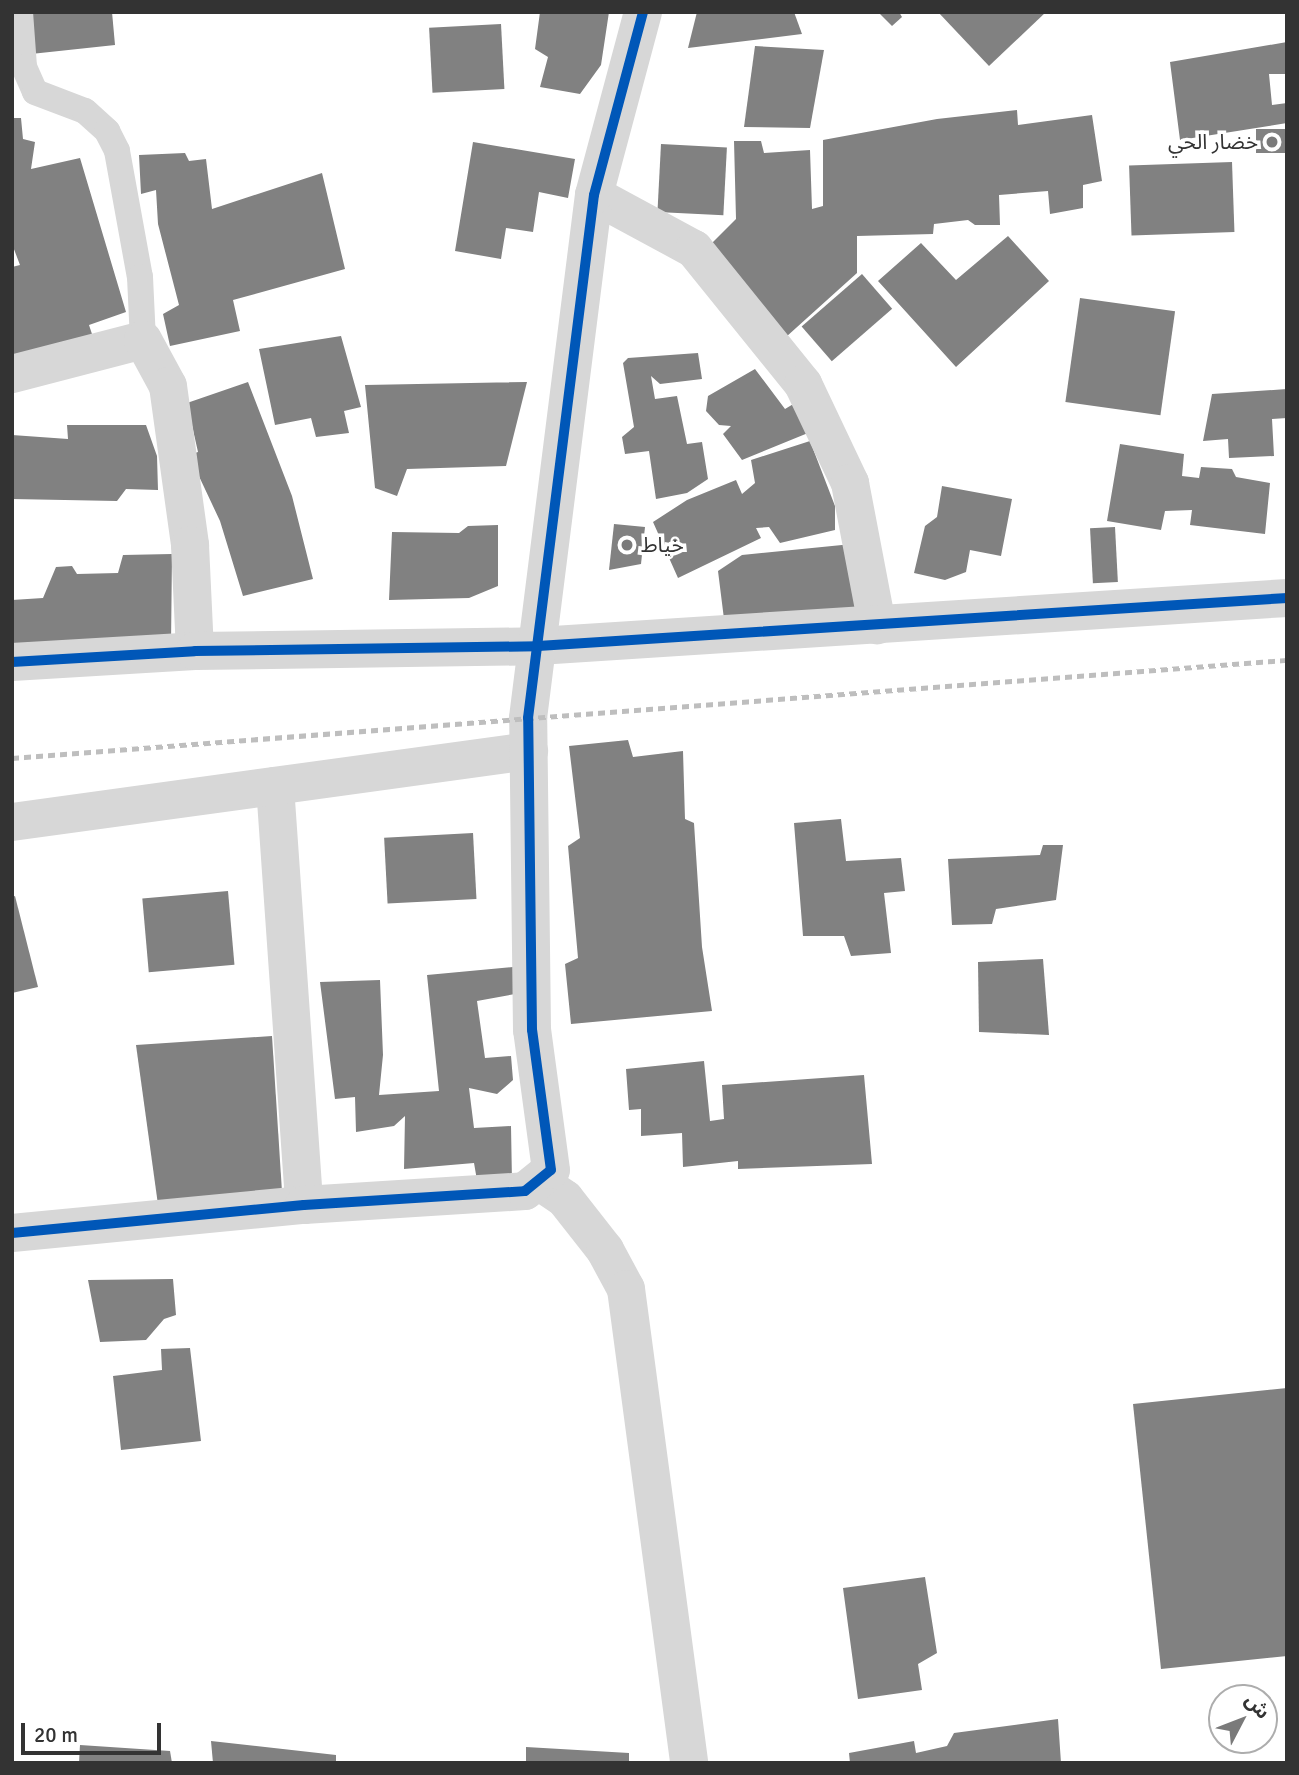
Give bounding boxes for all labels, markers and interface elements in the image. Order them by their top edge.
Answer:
place label: خضار الحي [1168,129,1258,155]
marker: خضار الحي [1264,134,1280,150]
place label: خياط [641,532,684,558]
marker: خياط [619,537,635,553]
north arrow [1208,1684,1278,1754]
text: ش [1239,1689,1275,1724]
scale bar [24,1708,164,1752]
text: 20 m [34,1722,78,1748]

